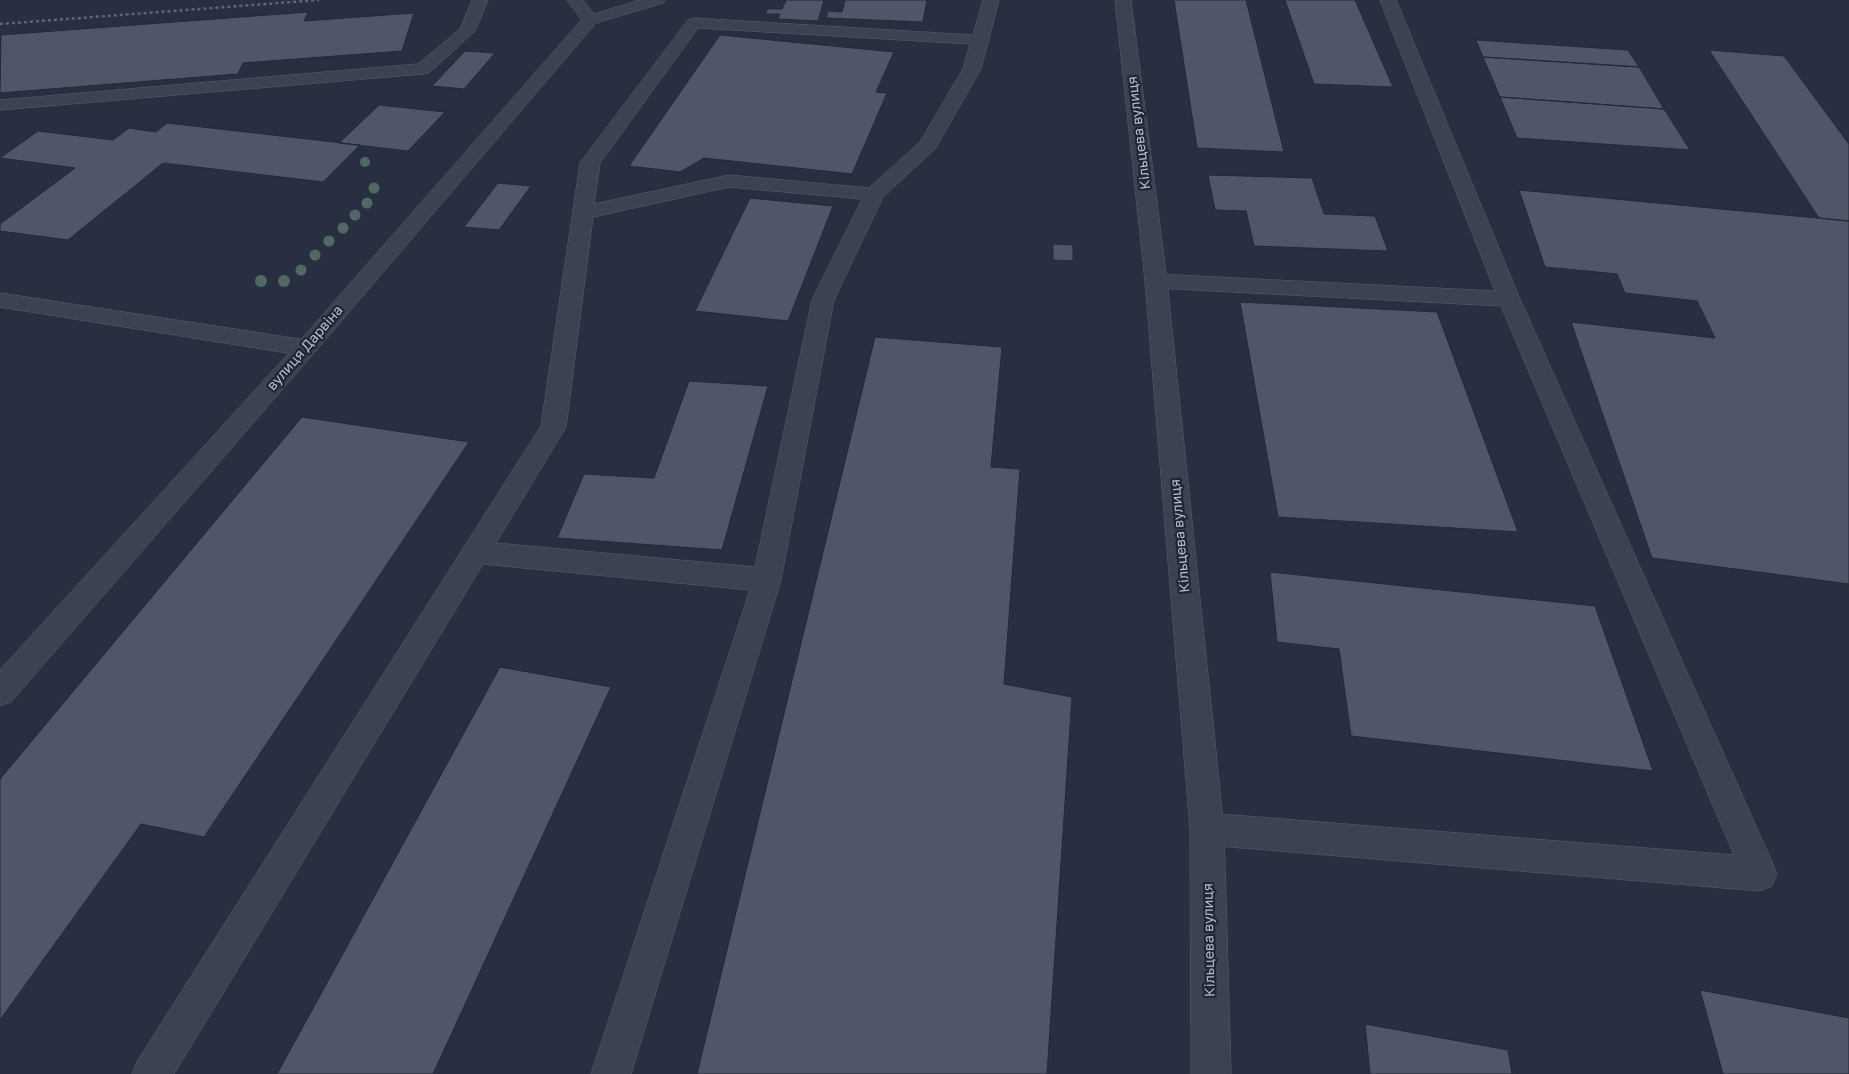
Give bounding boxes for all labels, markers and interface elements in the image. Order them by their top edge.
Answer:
street label: Кільцева вулиця [1124,75,1154,191]
street label: вулиця Дарвіна [264,302,346,394]
street label: Кільцева вулиця [1167,479,1193,593]
street label: Кільцева вулиця [1200,883,1218,997]

